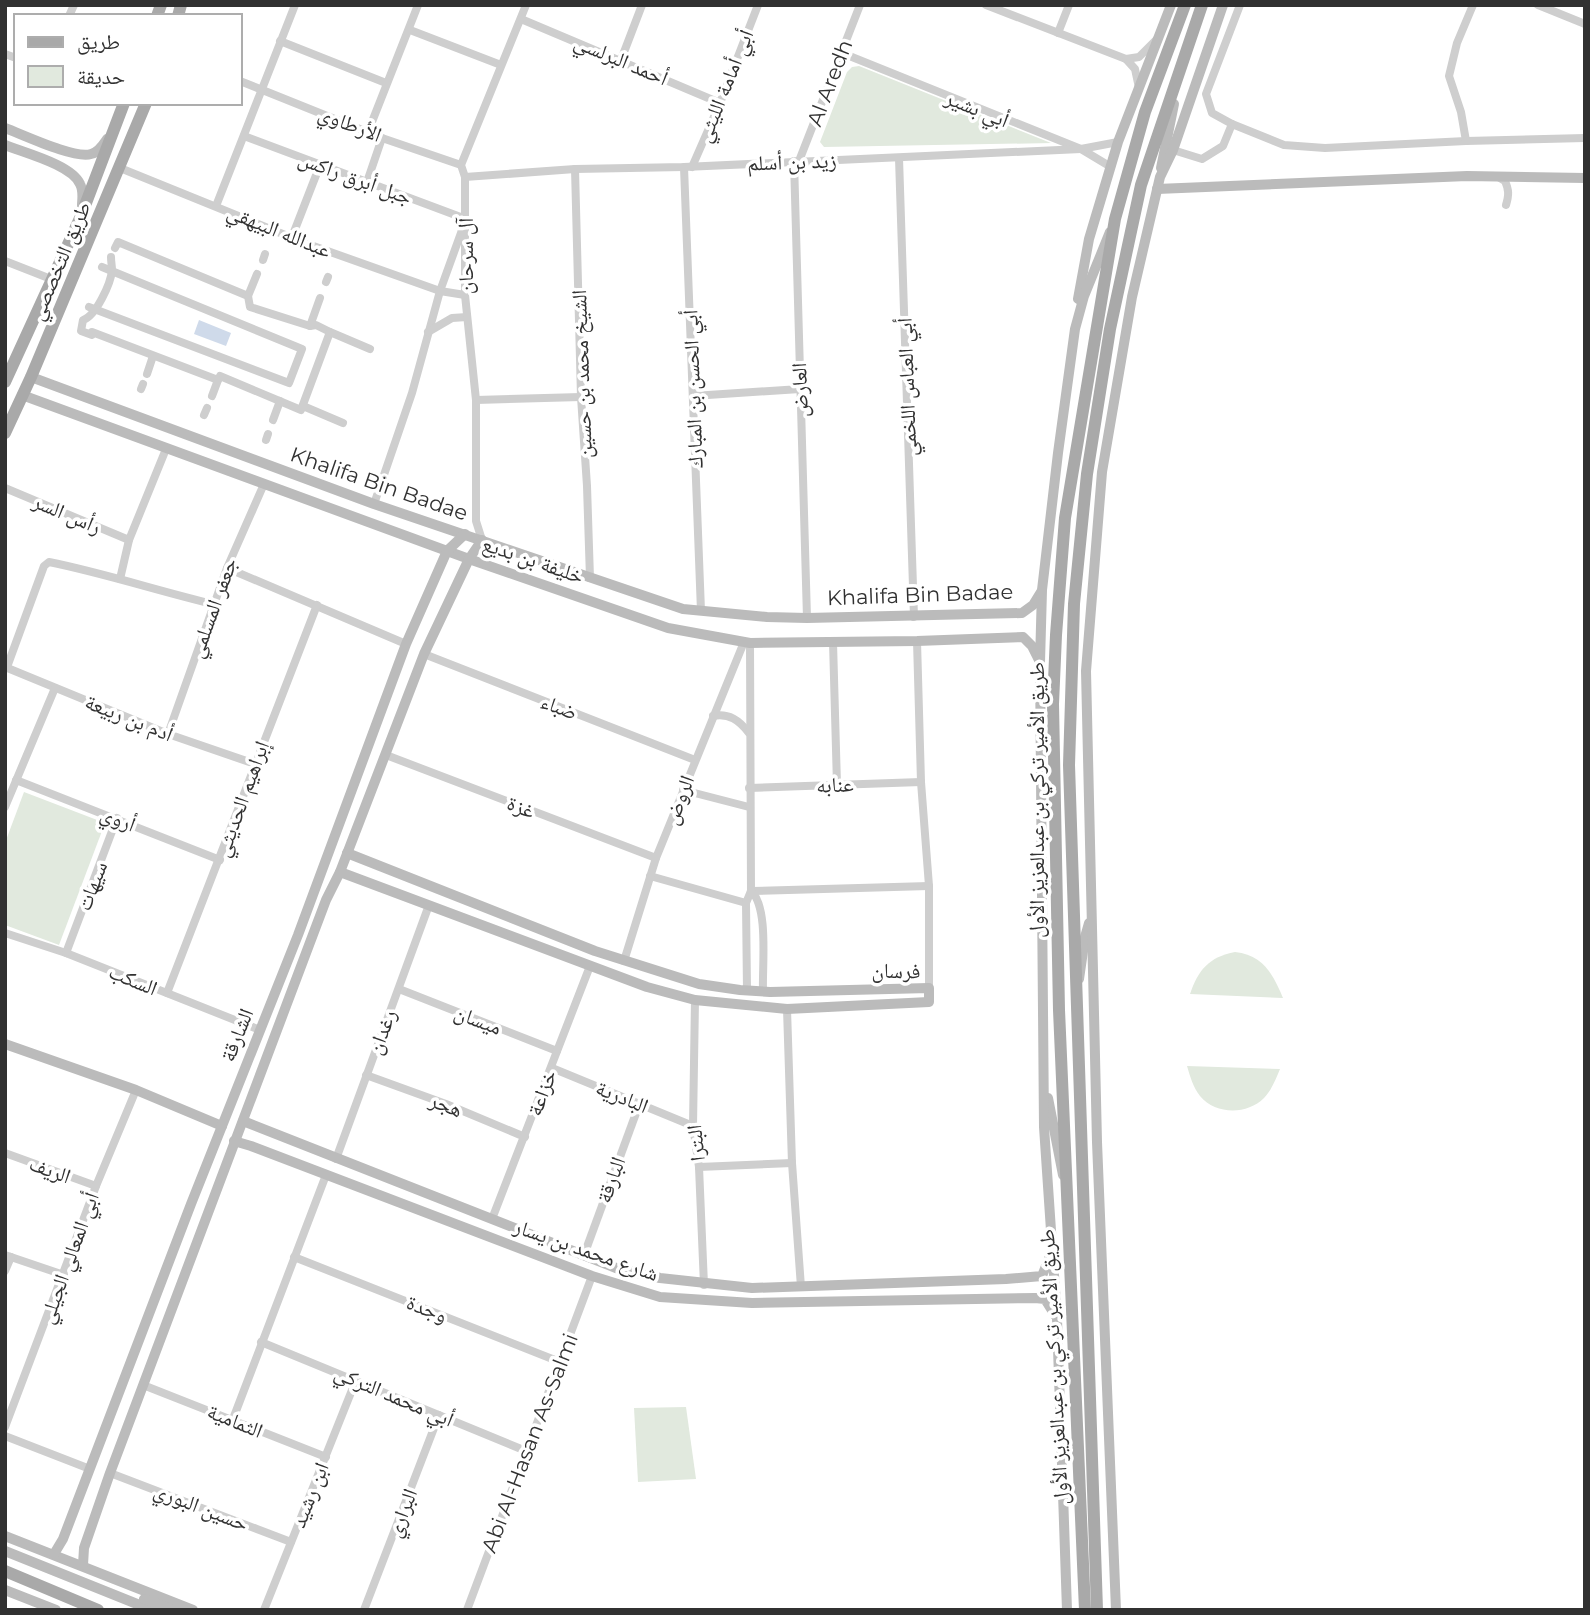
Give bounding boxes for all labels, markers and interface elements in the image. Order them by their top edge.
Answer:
legend [14,14,242,105]
street label: أبي أمامة الليثي [691,26,762,147]
text: طريق [77,29,120,55]
street label: أحمد البرلسي [569,29,672,94]
street label: Al Aredh [802,36,857,130]
text: حديقة [77,64,125,89]
street label: أبي بشير [939,84,1013,137]
street label: الأرطاوي [313,100,385,151]
street label: جبل أبرق راكس [295,145,415,211]
street label: زيد بن أسلم [747,147,837,178]
street label: طريق التخصصي [23,198,100,326]
street label: عبدالله البيهقي [222,198,335,267]
street label: آل سرحان [453,217,478,294]
street label: الشيخ محمد بن حسين [566,289,598,459]
street label: أبي الحسن بن المبارك [677,309,712,469]
street label: أبي العباس اللخمي [892,317,926,457]
street label: العارض [786,362,814,418]
street label: Khalifa Bin Badae [287,441,471,526]
street label: رأس السر [28,488,105,540]
street label: خليفة بن بديع [479,531,587,589]
street label: جعفر المسلمي [183,554,246,663]
street label: Khalifa Bin Badae [826,579,1014,610]
street label: طريق الأمير تركي بن عبدالعزيز الأول [1024,662,1053,938]
street label: ضباء [537,688,581,725]
street label: أدم بن ربيعة [81,689,177,748]
street label: إبراهيم الحديثي [209,737,278,862]
street label: عنابه [816,771,854,798]
street label: الروض [658,772,700,828]
street label: غزة [504,790,539,823]
street label: أروي [95,800,139,841]
street label: سيهات [71,858,112,914]
street label: فرسان [871,958,921,983]
street label: السكب [105,959,161,1001]
street label: ميسان [451,999,505,1040]
street label: الشارقة [215,1005,258,1065]
street label: رغدان [362,1006,401,1058]
street label: خزاعة [521,1066,562,1119]
street label: البادرية [592,1075,652,1118]
street label: هجر [425,1087,466,1122]
street label: البترا [681,1124,710,1163]
street label: الريف [26,1151,74,1189]
street label: البارقة [591,1153,630,1206]
street label: أبي المعالي الجيلي [33,1189,108,1328]
street label: شارع محمد بن يسار [509,1213,662,1287]
street label: طريق الأمير تركي بن عبدالعزيز الأول [1034,1228,1078,1506]
street label: وجدة [403,1289,451,1328]
street label: Abi Al-Hasan As-Salmi [476,1330,583,1556]
street label: أبي محمد التركي [329,1359,458,1436]
street label: الثمامية [204,1398,267,1443]
street label: ابن رشيد [285,1459,335,1531]
street label: حسين البوري [149,1477,252,1540]
street label: البراري [381,1485,426,1542]

